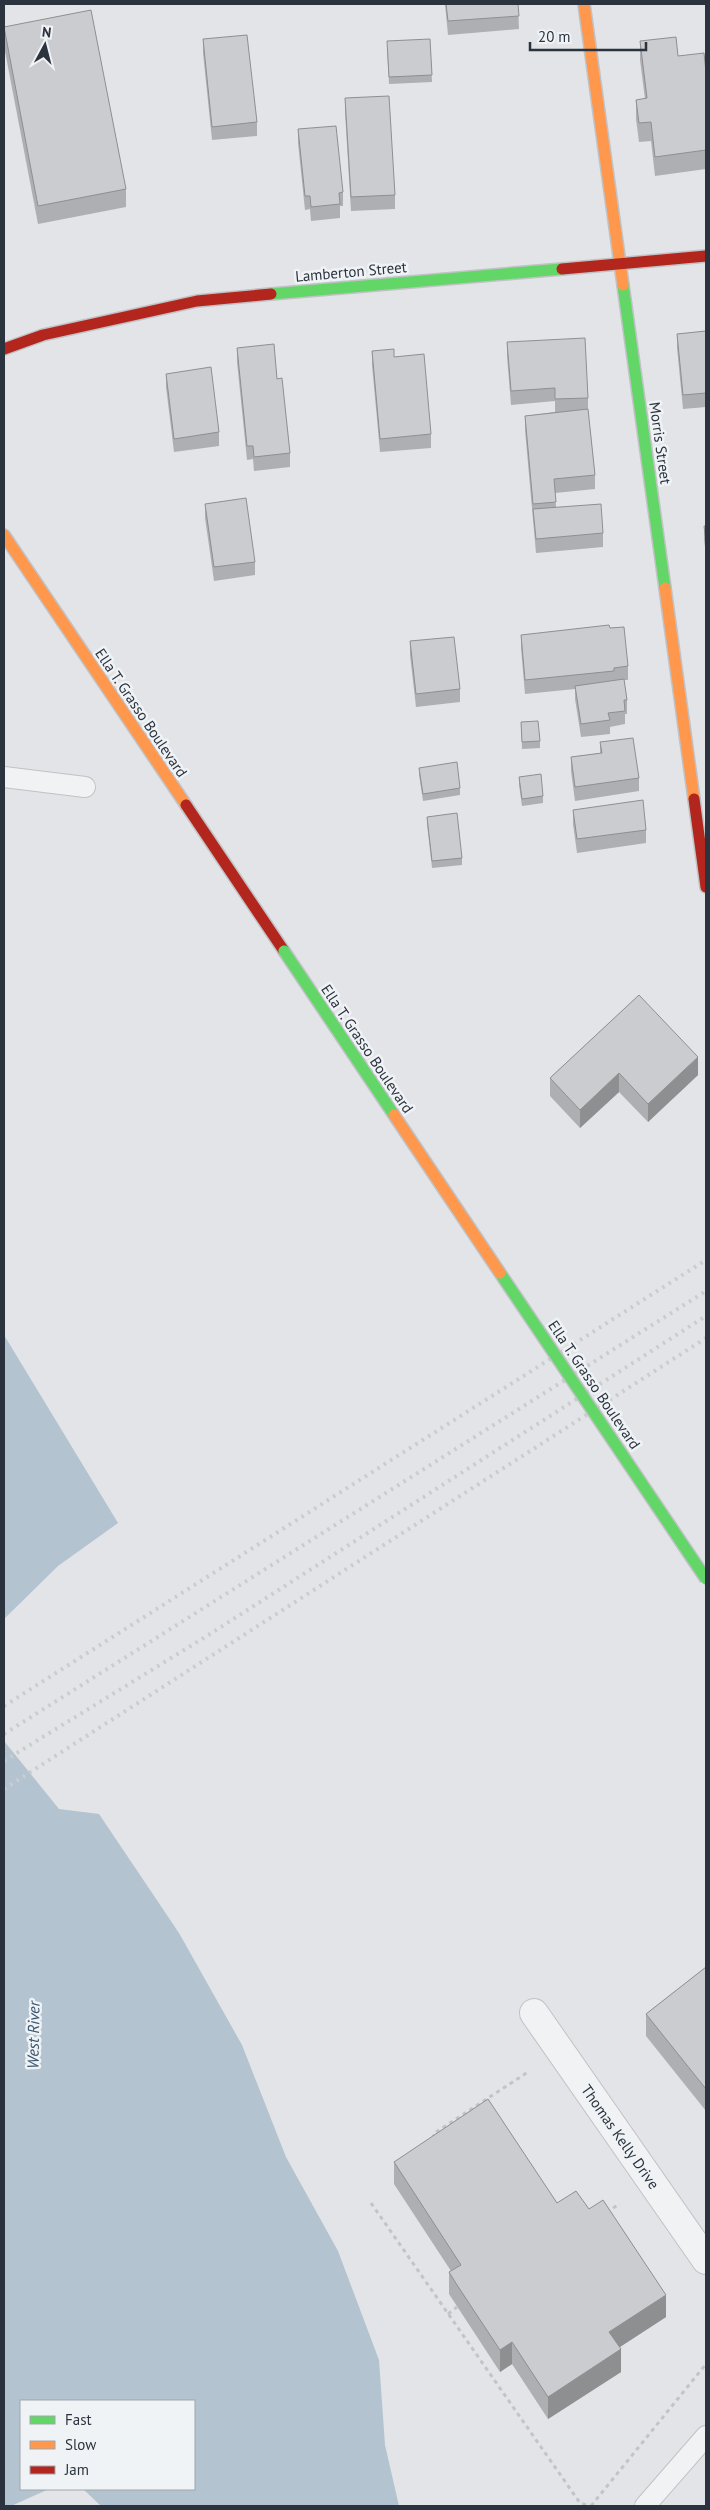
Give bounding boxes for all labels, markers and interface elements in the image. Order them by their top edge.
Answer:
north arrow [20,20,70,70]
scale bar [530,20,646,52]
text: N [41,23,52,42]
text: 20 m [538,27,571,46]
street label: Lamberton Street [294,257,407,286]
street label: Morris Street [645,401,676,485]
street label: Ella T. Grasso Boulevard [91,645,192,781]
street label: Ella T. Grasso Boulevard [317,981,418,1117]
street label: Ella T. Grasso Boulevard [544,1317,645,1453]
water label: West River [22,1999,44,2069]
street label: Thomas Kelly Drive [577,2081,664,2193]
legend [20,2400,195,2490]
text: Fast [65,2410,92,2429]
text: Slow [65,2435,96,2454]
text: Jam [64,2460,89,2479]

